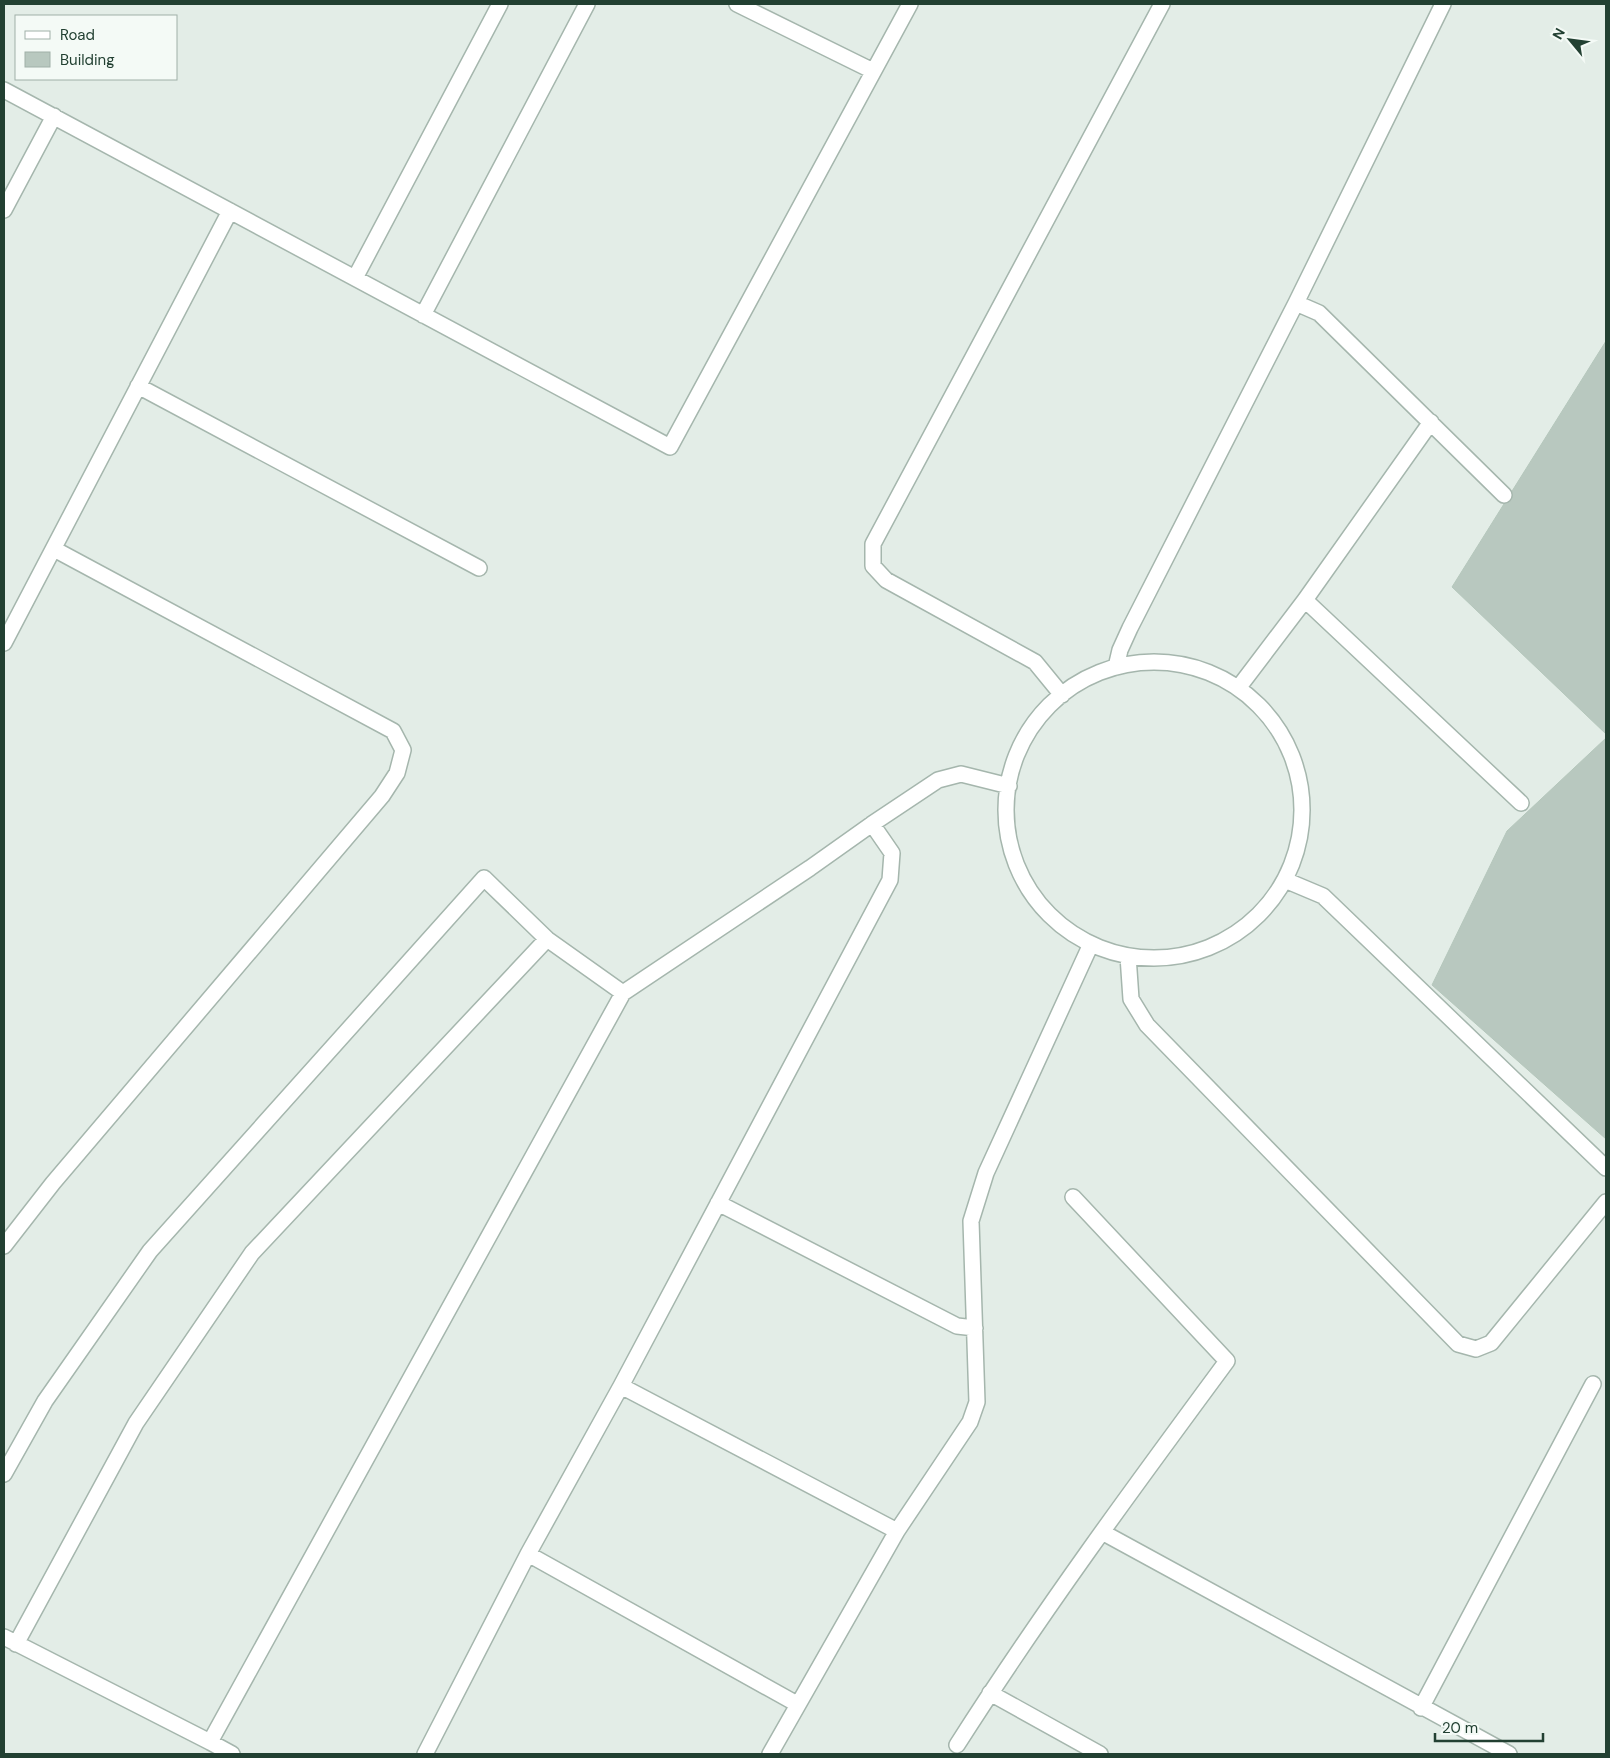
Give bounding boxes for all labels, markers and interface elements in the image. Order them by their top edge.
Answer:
legend [15,15,178,80]
north arrow [1545,15,1595,65]
text: Road [60,25,95,45]
text: N [1548,25,1569,43]
text: Building [60,50,115,70]
scale bar [1435,1710,1542,1742]
text: 20 m [1442,1718,1478,1738]

